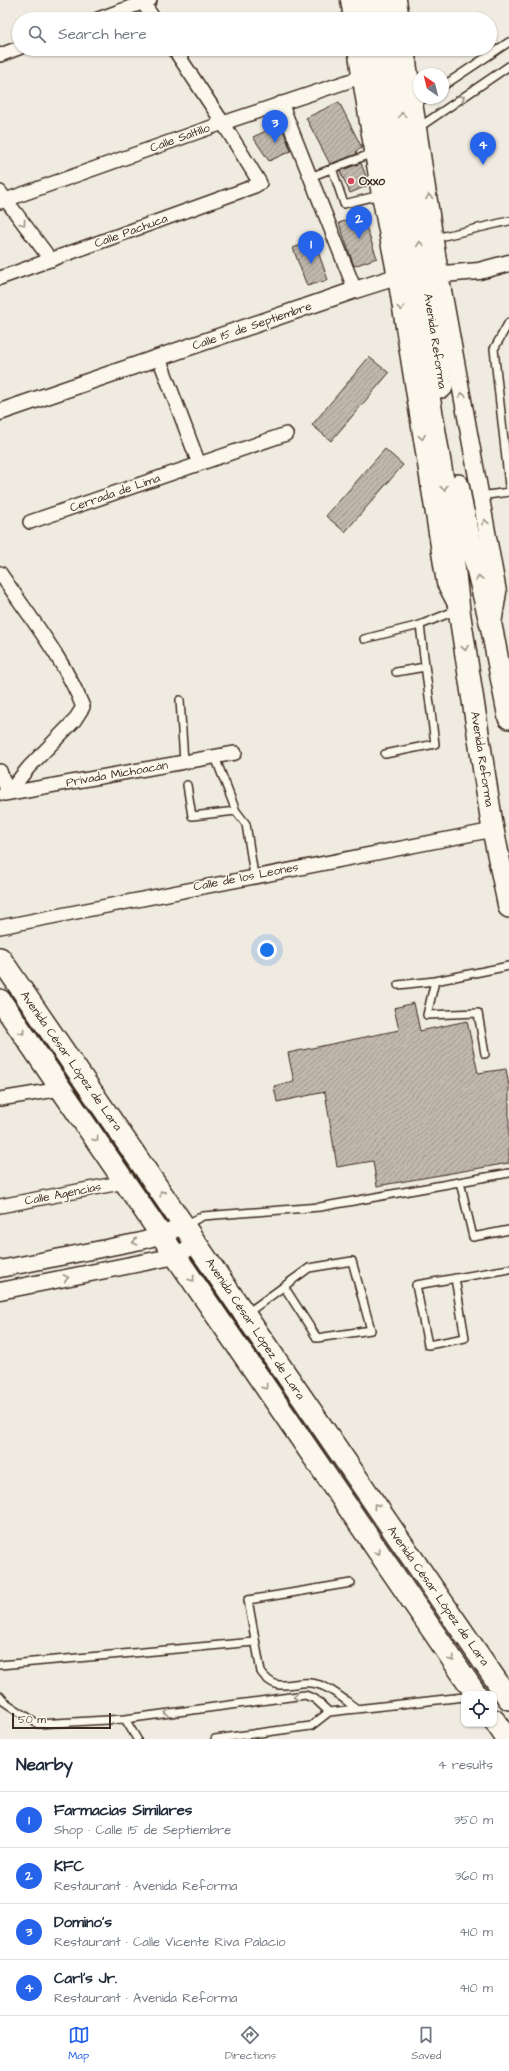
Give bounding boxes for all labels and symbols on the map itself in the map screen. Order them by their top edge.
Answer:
north arrow [413,68,449,104]
one-way arrow [458,95,465,103]
pin: 3 [262,110,288,143]
one-way arrow [398,112,407,118]
street label: Calle Saltillo [148,119,213,157]
pin: 4 [470,132,496,165]
place label: Oxxo [359,173,385,190]
marker: Oxxo [346,176,356,186]
one-way arrow [425,194,434,200]
pin: 2 [346,206,372,239]
street label: Calle Pachuca [92,210,170,252]
one-way arrow [18,219,25,226]
pin: 1 [298,231,324,264]
one-way arrow [416,241,425,247]
street label: Avenida Reforma [419,292,451,390]
street label: Calle 15 de Septiembre [190,297,314,354]
one-way arrow [396,305,405,311]
one-way arrow [458,391,467,398]
one-way arrow [417,433,426,440]
street label: Cerrada de Lima [68,470,162,516]
one-way arrow [439,485,448,492]
one-way arrow [481,519,490,526]
one-way arrow [476,575,484,582]
one-way arrow [460,645,469,651]
street label: Avenida Reforma [466,710,498,808]
street label: Privada Michoacán [65,757,169,791]
street label: Calle de los Leones [192,858,300,896]
your location [257,940,277,960]
street label: Avenida César López de Lara [16,988,126,1134]
one-way arrow [17,1028,25,1035]
one-way arrow [91,1135,99,1142]
street label: Calle Agencias [23,1178,103,1211]
one-way arrow [160,1191,167,1198]
one-way arrow [131,1238,138,1246]
street label: Avenida César López de Lara [201,1255,309,1403]
one-way arrow [63,1274,69,1283]
one-way arrow [187,1275,194,1282]
one-way arrow [260,1382,267,1389]
one-way arrow [373,1503,381,1510]
street label: Avenida César López de Lara [383,1523,493,1669]
one-way arrow [373,1547,380,1554]
one-way arrow [447,1655,455,1662]
one-way arrow [293,1692,299,1701]
one-way arrow [164,1708,170,1717]
scale bar [12,1711,111,1730]

